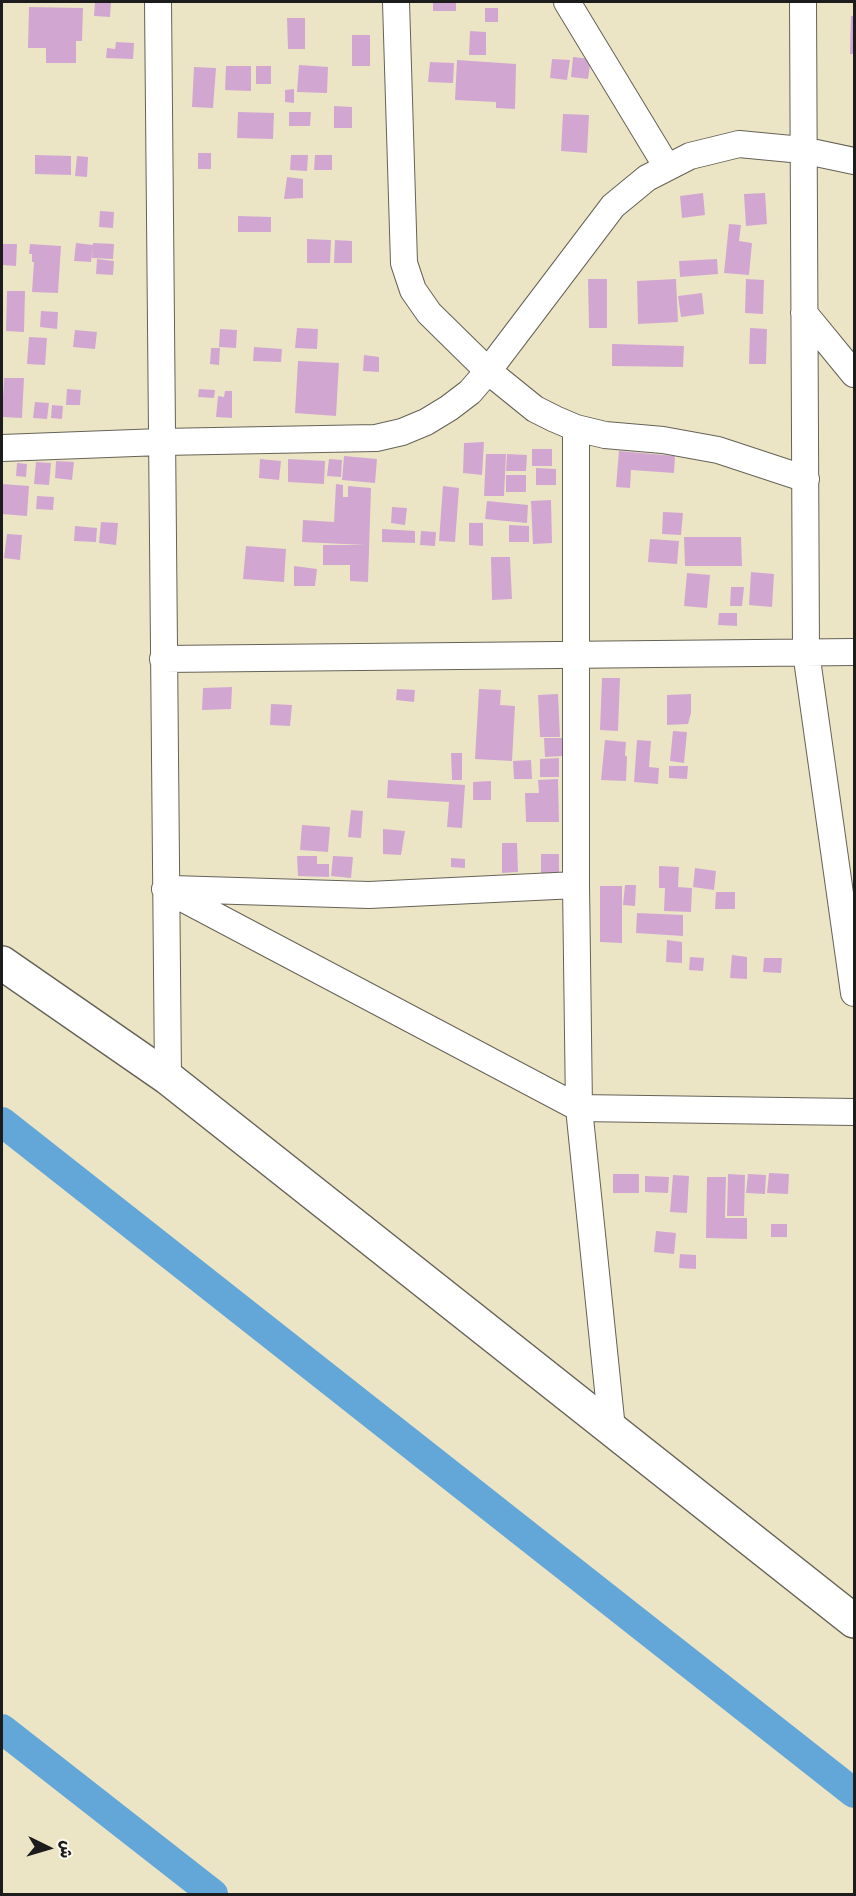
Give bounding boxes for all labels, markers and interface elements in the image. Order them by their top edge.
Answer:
north arrow [18,1818,78,1878]
text: ش [55,1840,77,1859]

